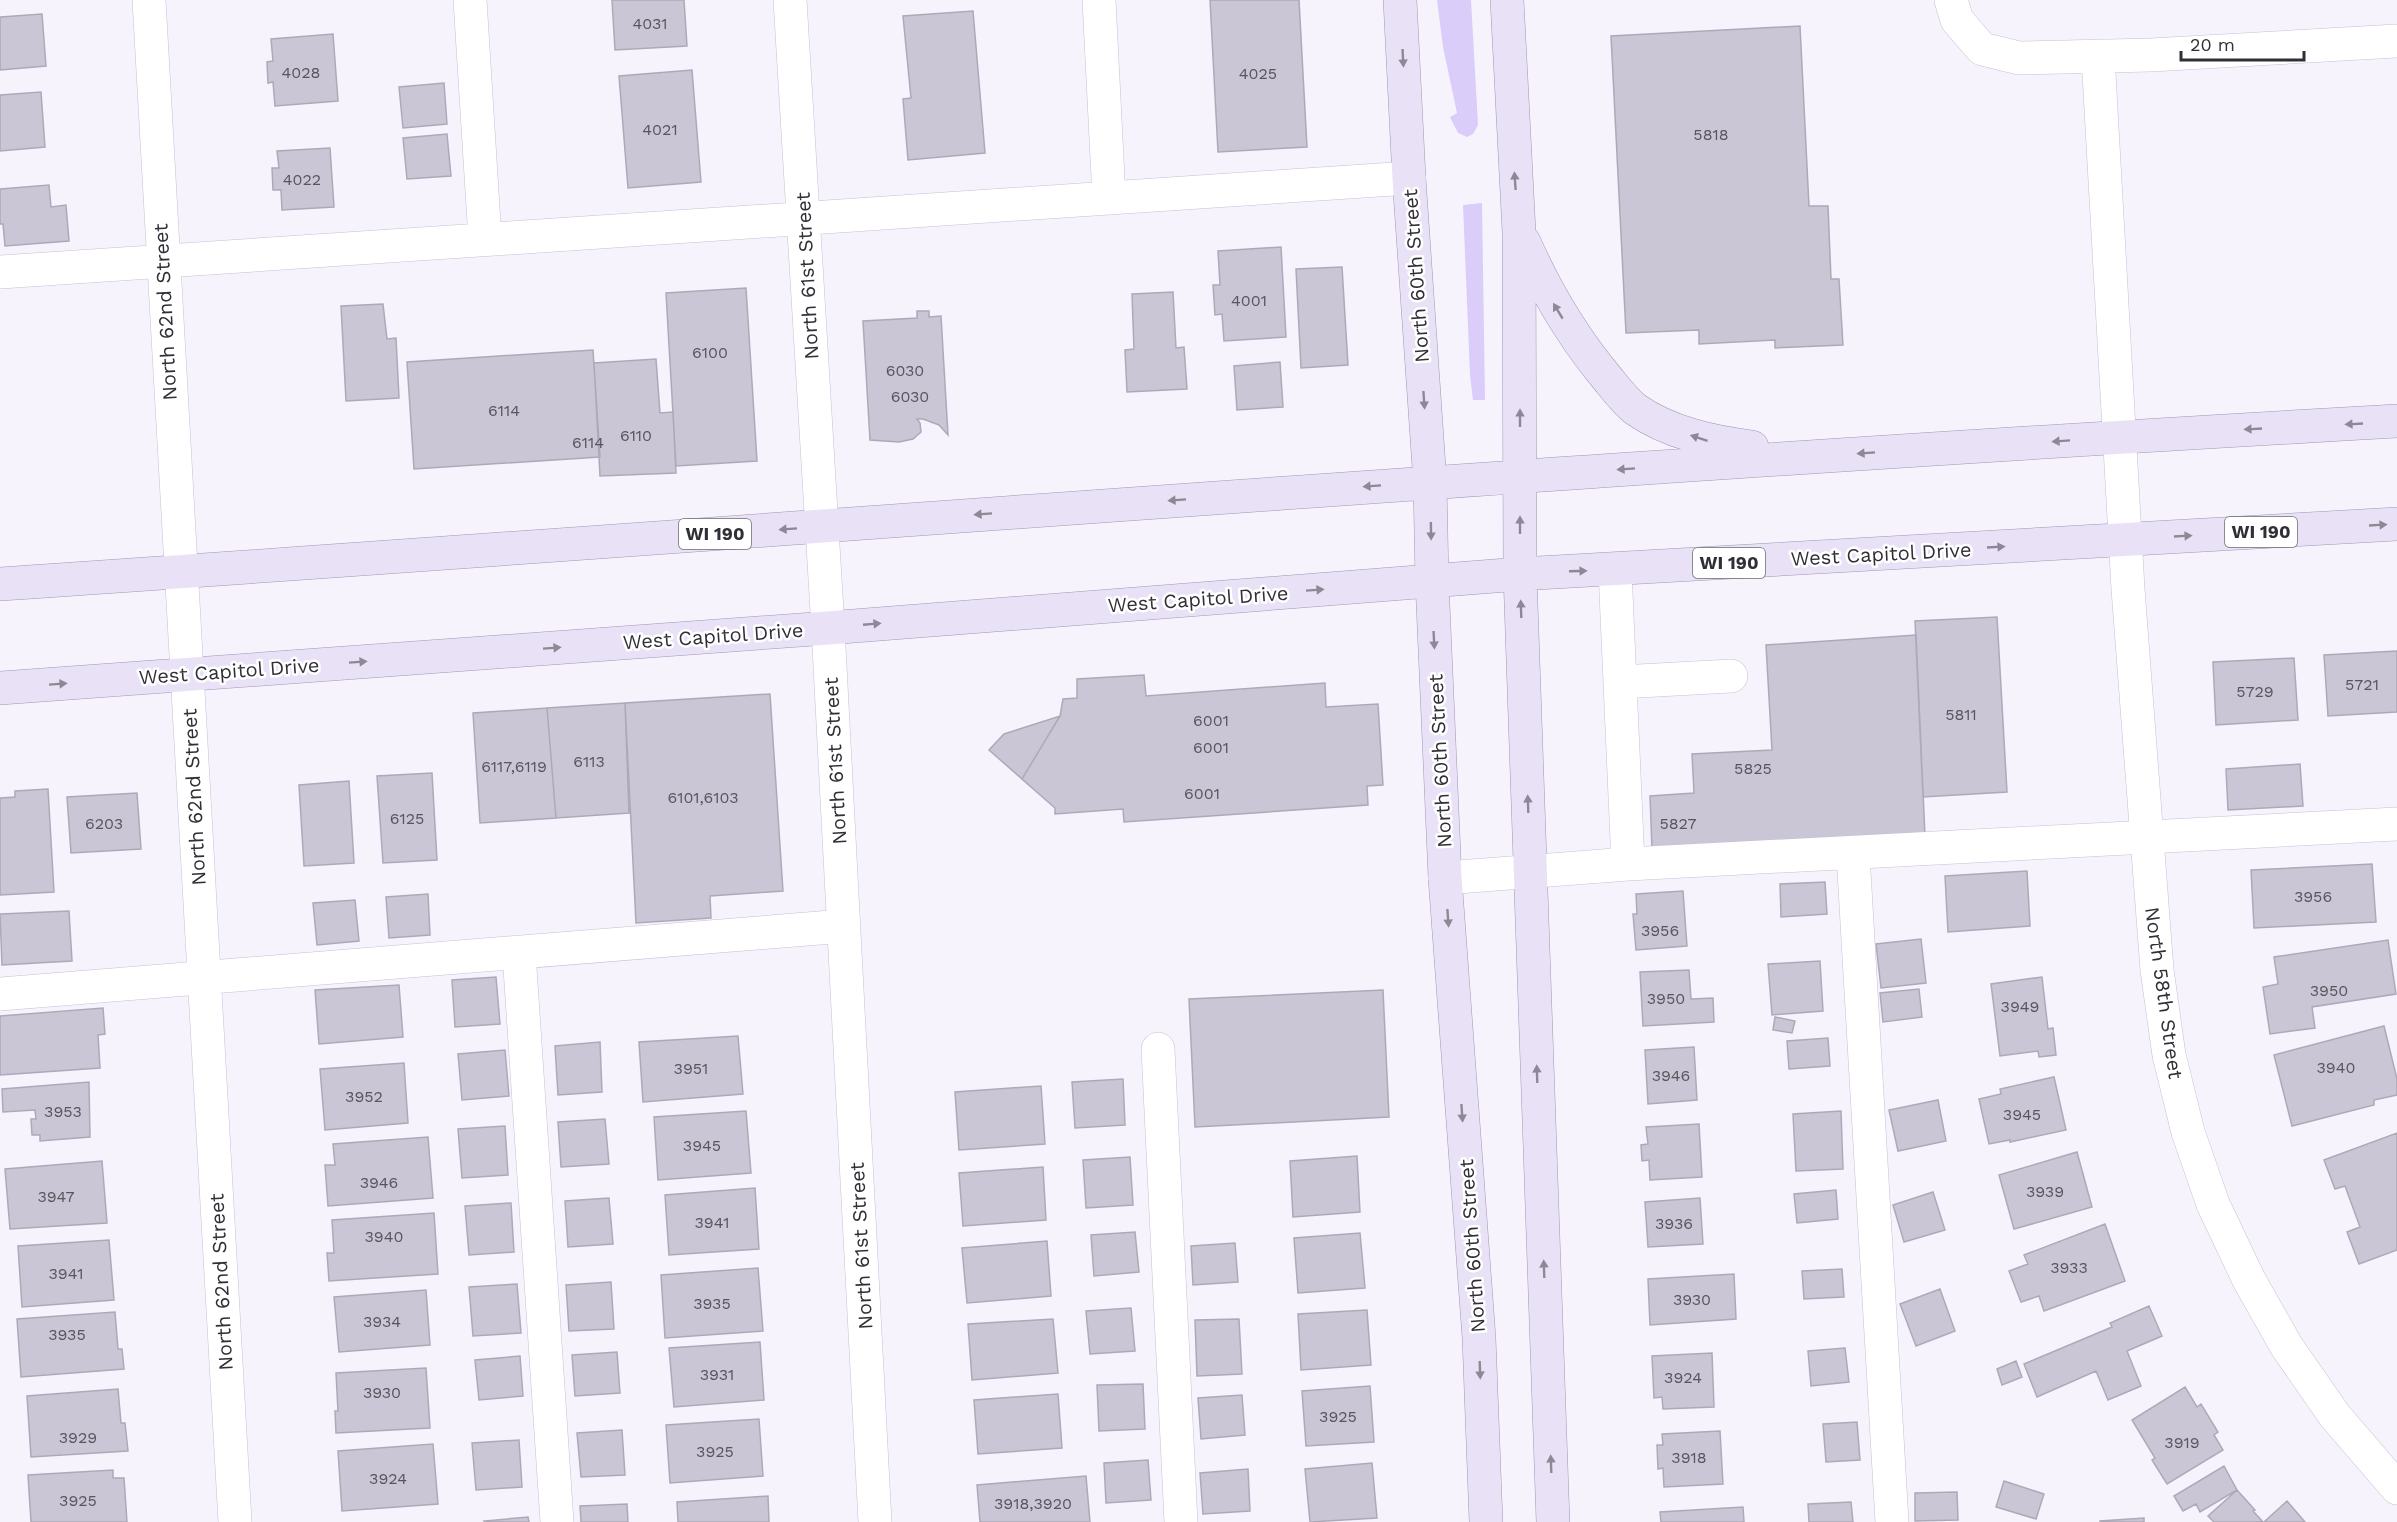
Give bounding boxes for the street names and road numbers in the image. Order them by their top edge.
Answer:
street label: North 60th Street [1398,188,1434,364]
street label: North 61st Street [791,191,823,360]
street label: North 62nd Street [148,222,182,401]
road number: WI 190 [2225,517,2297,547]
road number: WI 190 [679,519,751,549]
street label: West Capitol Drive [1790,537,1972,571]
road number: WI 190 [1693,548,1765,578]
street label: West Capitol Drive [1107,581,1289,617]
street label: West Capitol Drive [622,618,804,654]
street label: West Capitol Drive [138,653,320,689]
street label: North 60th Street [1423,673,1457,849]
street label: North 61st Street [819,676,851,845]
street label: North 62nd Street [177,707,211,886]
street label: North 58th Street [2140,905,2188,1081]
street label: North 60th Street [1454,1158,1490,1334]
street label: North 61st Street [845,1161,877,1330]
street label: North 62nd Street [204,1192,238,1371]

